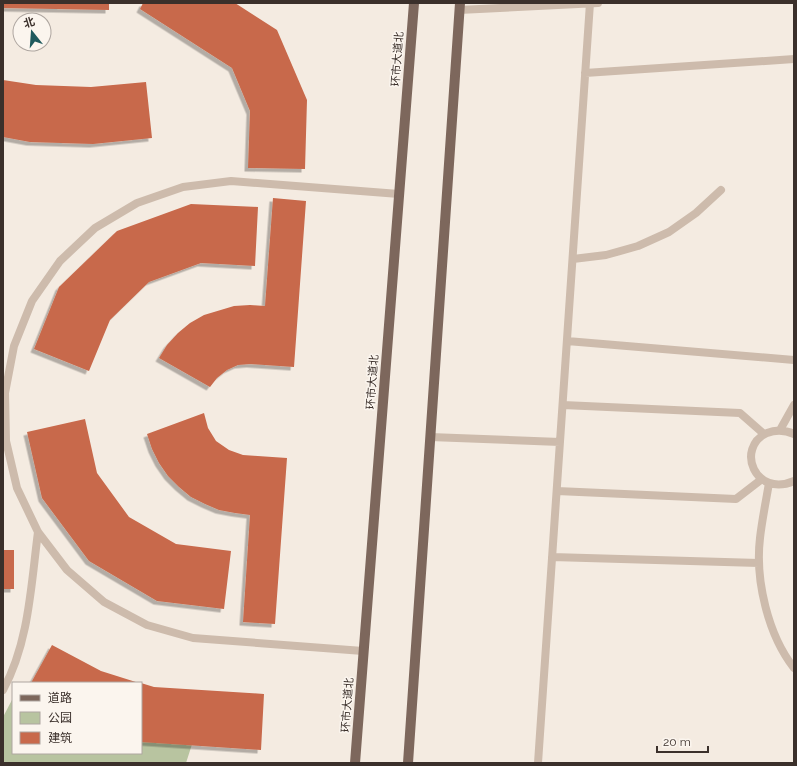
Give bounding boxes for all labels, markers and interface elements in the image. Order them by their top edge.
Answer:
north arrow [12,12,52,52]
text: 北 [22,15,36,31]
street label: 环市大道北 [389,31,406,87]
street label: 环市大道北 [364,354,381,410]
street label: 环市大道北 [339,677,356,733]
legend [12,682,142,754]
text: 道路 [48,691,72,705]
text: 公园 [48,711,72,725]
scale bar [657,728,708,754]
text: 建筑 [48,731,72,745]
text: 20 m [663,735,691,749]

